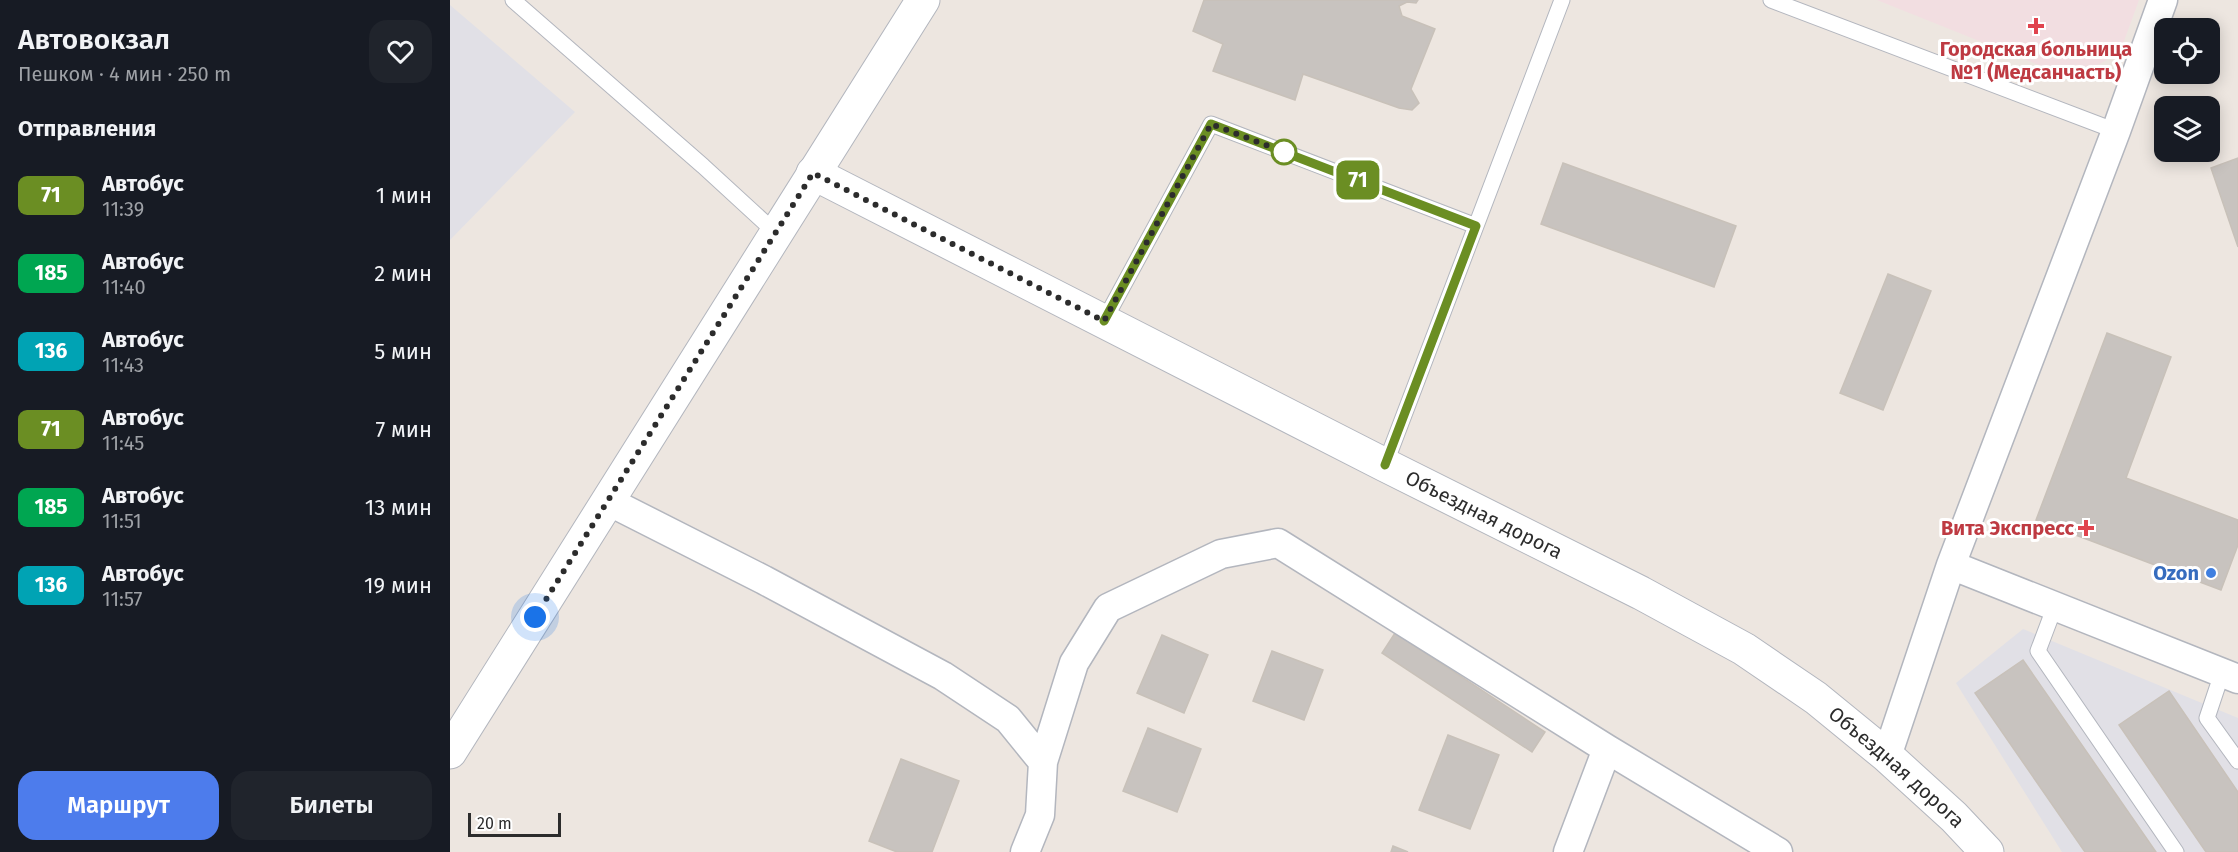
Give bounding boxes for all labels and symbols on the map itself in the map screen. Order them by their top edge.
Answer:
marker: Городская больница №1 (Медсанчасть) [2027,17,2045,35]
place label: Городская больница №1 (Медсанчасть) [1940,37,2132,84]
unlabelled marker [1271,139,1297,165]
line badge: 71 [1331,160,1385,200]
street label: Объездная дорога [1402,465,1567,564]
place label: Вита Экспресс [1941,516,2074,540]
marker: Вита Экспресс [2079,521,2093,535]
place label: Ozon [2153,561,2199,585]
marker: Ozon [2204,566,2218,580]
your location [520,602,550,632]
street label: Объездная дорога [1824,701,1970,833]
scale bar [468,810,561,838]

